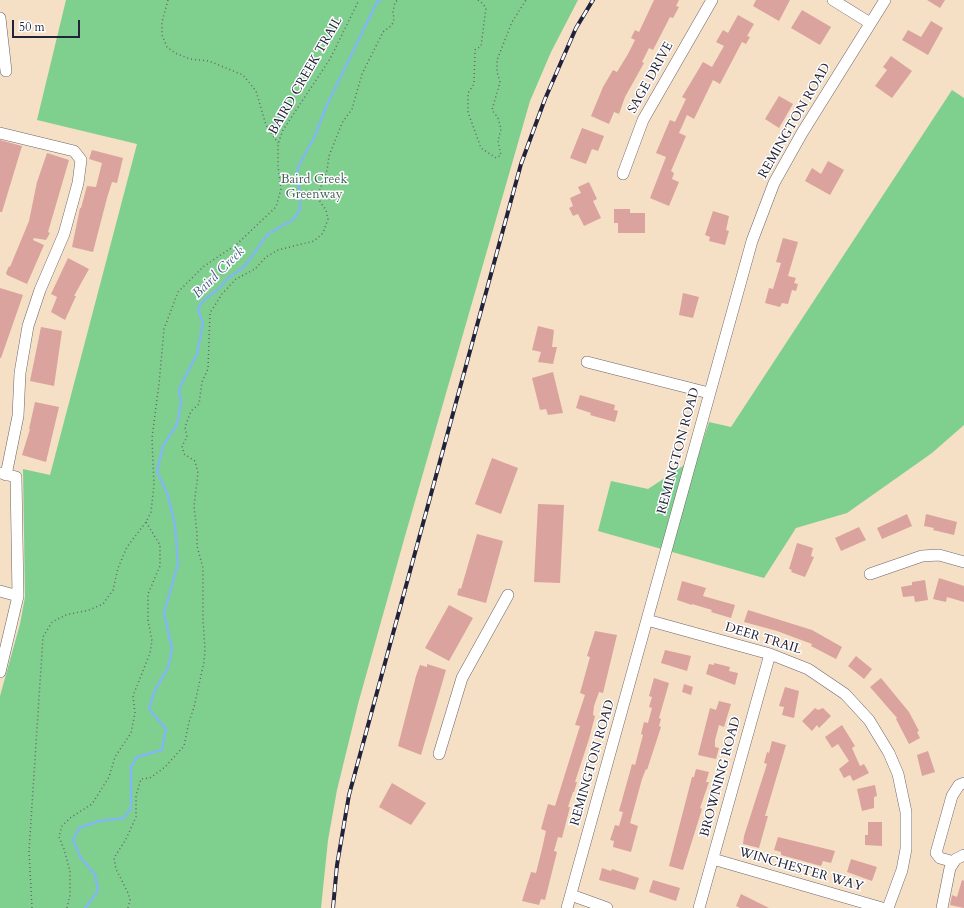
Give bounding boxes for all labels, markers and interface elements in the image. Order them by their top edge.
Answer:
scale bar [14,12,82,38]
street label: BAIRD CREEK TRAIL [266,14,346,138]
text: 50 m [19,19,45,35]
street label: SAGE DRIVE [625,40,677,116]
street label: REMINGTON ROAD [756,61,834,181]
park label: Baird Creek Greenway [281,172,347,203]
water label: Baird Creek [189,243,249,303]
street label: REMINGTON ROAD [655,386,703,516]
street label: DEER TRAIL [723,620,803,658]
street label: REMINGTON ROAD [568,698,618,828]
street label: BROWNING ROAD [697,715,745,839]
street label: WINCHESTER WAY [737,845,865,895]

